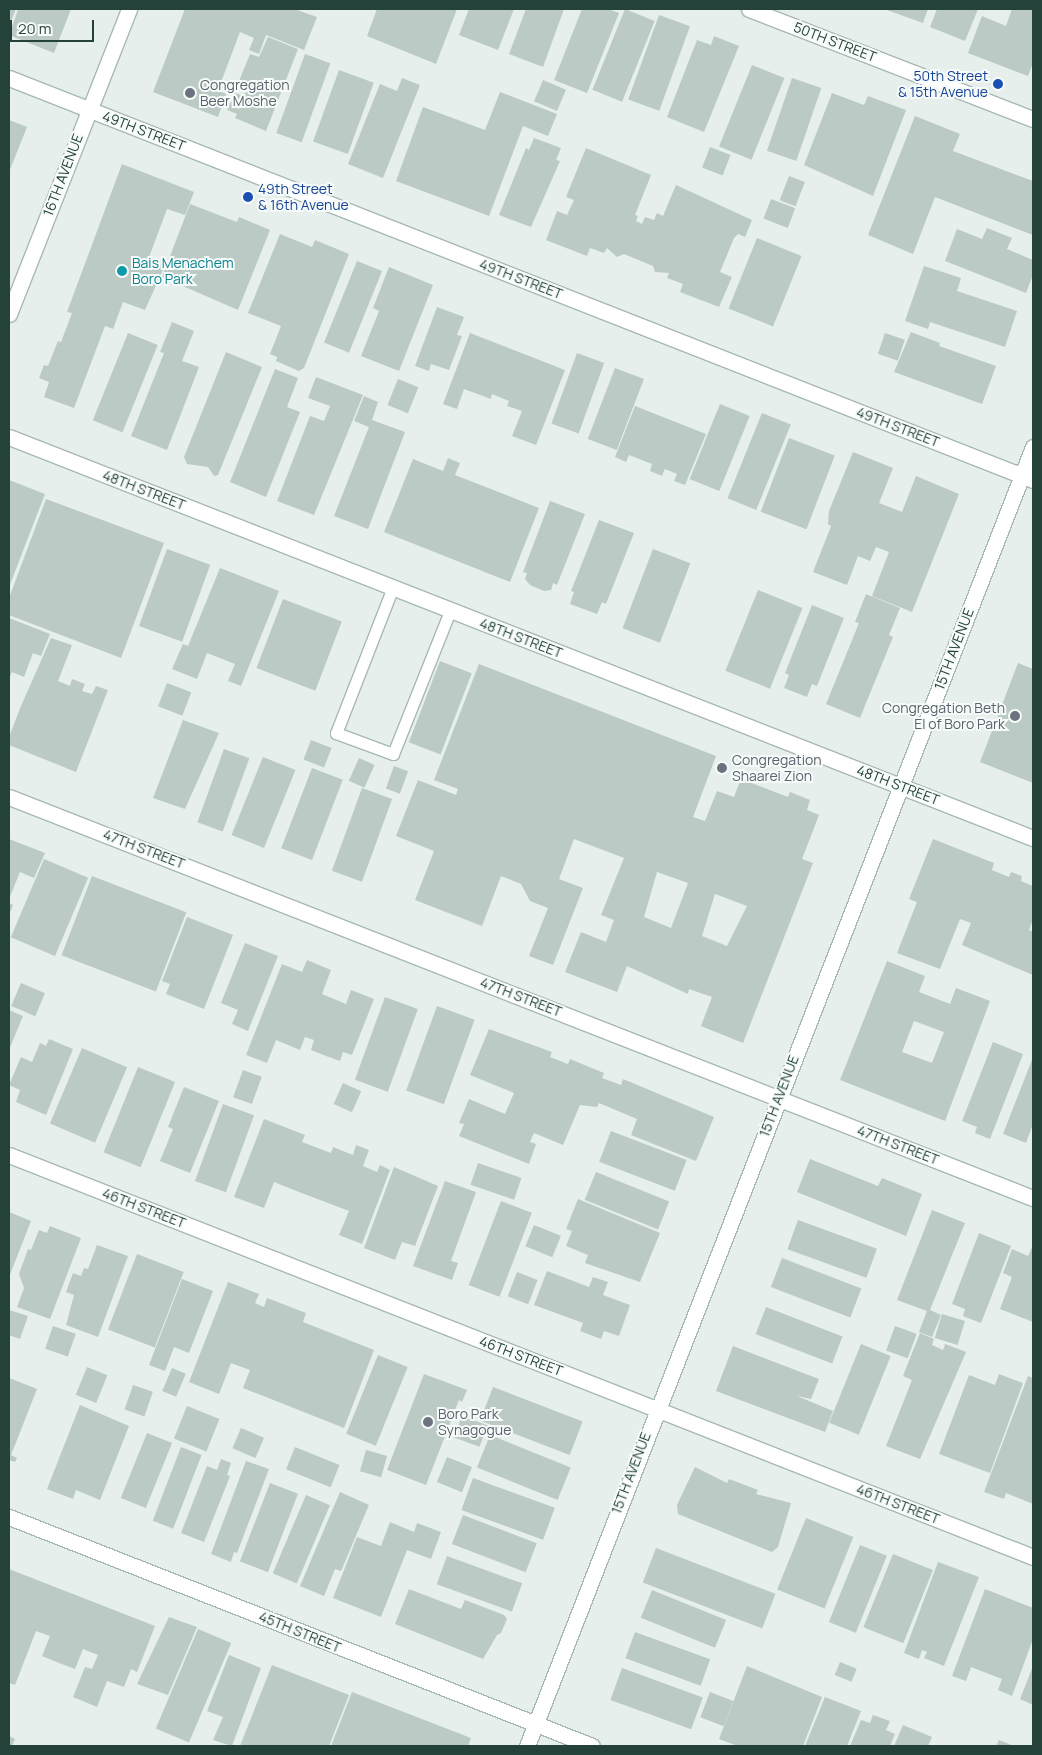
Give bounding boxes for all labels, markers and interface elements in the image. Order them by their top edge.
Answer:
scale bar [12,10,96,42]
text: 20 m [18,18,51,39]
street label: 50TH STREET [791,18,879,66]
place label: 50th Street & 15th Avenue [898,68,988,100]
place label: Congregation Beer Moshe [200,77,290,110]
marker: 50th Street & 15th Avenue [992,78,1004,90]
marker: Congregation Beer Moshe [184,87,196,99]
street label: 49TH STREET [100,107,188,155]
street label: 16TH AVENUE [40,132,86,218]
place label: 49th Street & 16th Avenue [258,181,349,213]
marker: 49th Street & 16th Avenue [242,191,254,203]
place label: Bais Menachem Boro Park [132,255,234,288]
street label: 49TH STREET [477,255,565,303]
marker: Bais Menachem Boro Park [116,265,128,277]
street label: 49TH STREET [854,403,942,451]
street label: 48TH STREET [100,467,188,513]
street label: 15TH AVENUE [931,606,977,692]
street label: 48TH STREET [477,615,565,661]
place label: Congregation Beth El of Boro Park [882,700,1005,732]
marker: Congregation Beth El of Boro Park [1009,710,1021,722]
place label: Congregation Shaarei Zion [732,752,822,784]
marker: Congregation Shaarei Zion [716,762,728,774]
street label: 48TH STREET [854,762,942,808]
street label: 47TH STREET [101,826,187,872]
street label: 47TH STREET [478,974,564,1020]
street label: 15TH AVENUE [756,1053,802,1139]
street label: 47TH STREET [855,1122,941,1168]
street label: 46TH STREET [100,1184,188,1232]
street label: 46TH STREET [477,1332,565,1380]
place label: Boro Park Synagogue [438,1406,511,1438]
marker: Boro Park Synagogue [422,1416,434,1428]
street label: 15TH AVENUE [608,1430,654,1516]
street label: 46TH STREET [854,1480,942,1528]
street label: 45TH STREET [256,1608,344,1656]

